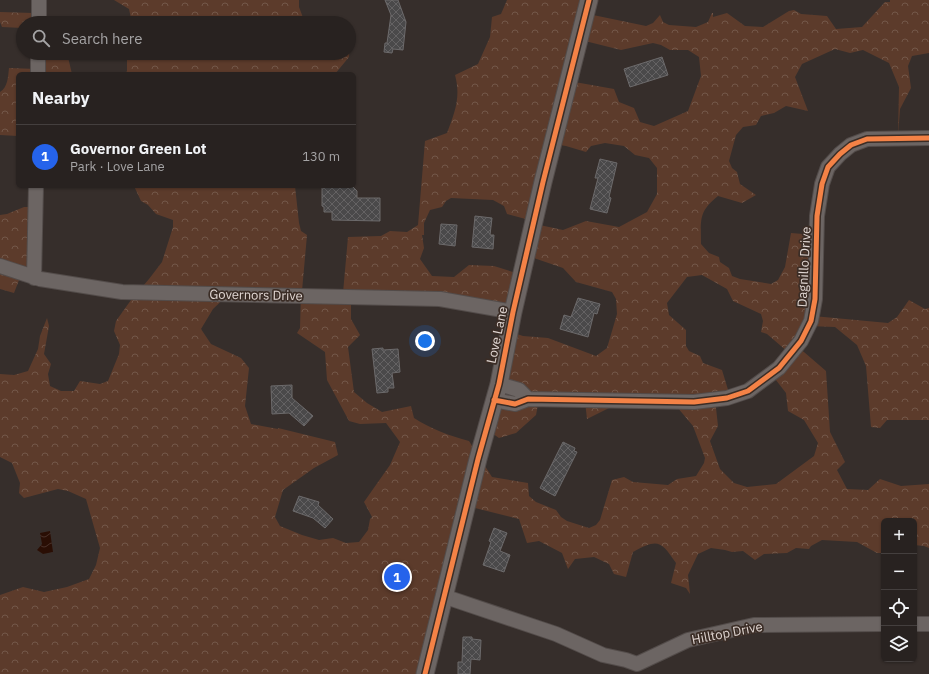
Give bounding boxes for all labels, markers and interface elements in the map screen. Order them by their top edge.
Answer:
search box [16,16,356,60]
icon: search [30,27,52,49]
text: Search here [62,29,142,48]
text: Nearby [32,87,90,109]
text: Governor Green Lot [70,139,207,158]
text: 1 [41,148,49,165]
text: 130 m [302,148,340,165]
text: Park · Love Lane [70,158,165,175]
street label: Dagnillo Drive [793,226,815,308]
street label: Governors Drive [209,286,303,304]
street label: Love Lane [483,305,511,365]
your location [415,331,435,351]
map controls [881,518,917,662]
button: + [881,518,917,554]
button: − [881,554,917,590]
pin: 1 [384,562,410,592]
button: locate [881,590,917,626]
street label: Hilltop Drive [690,618,764,648]
button: layers [881,626,917,662]

